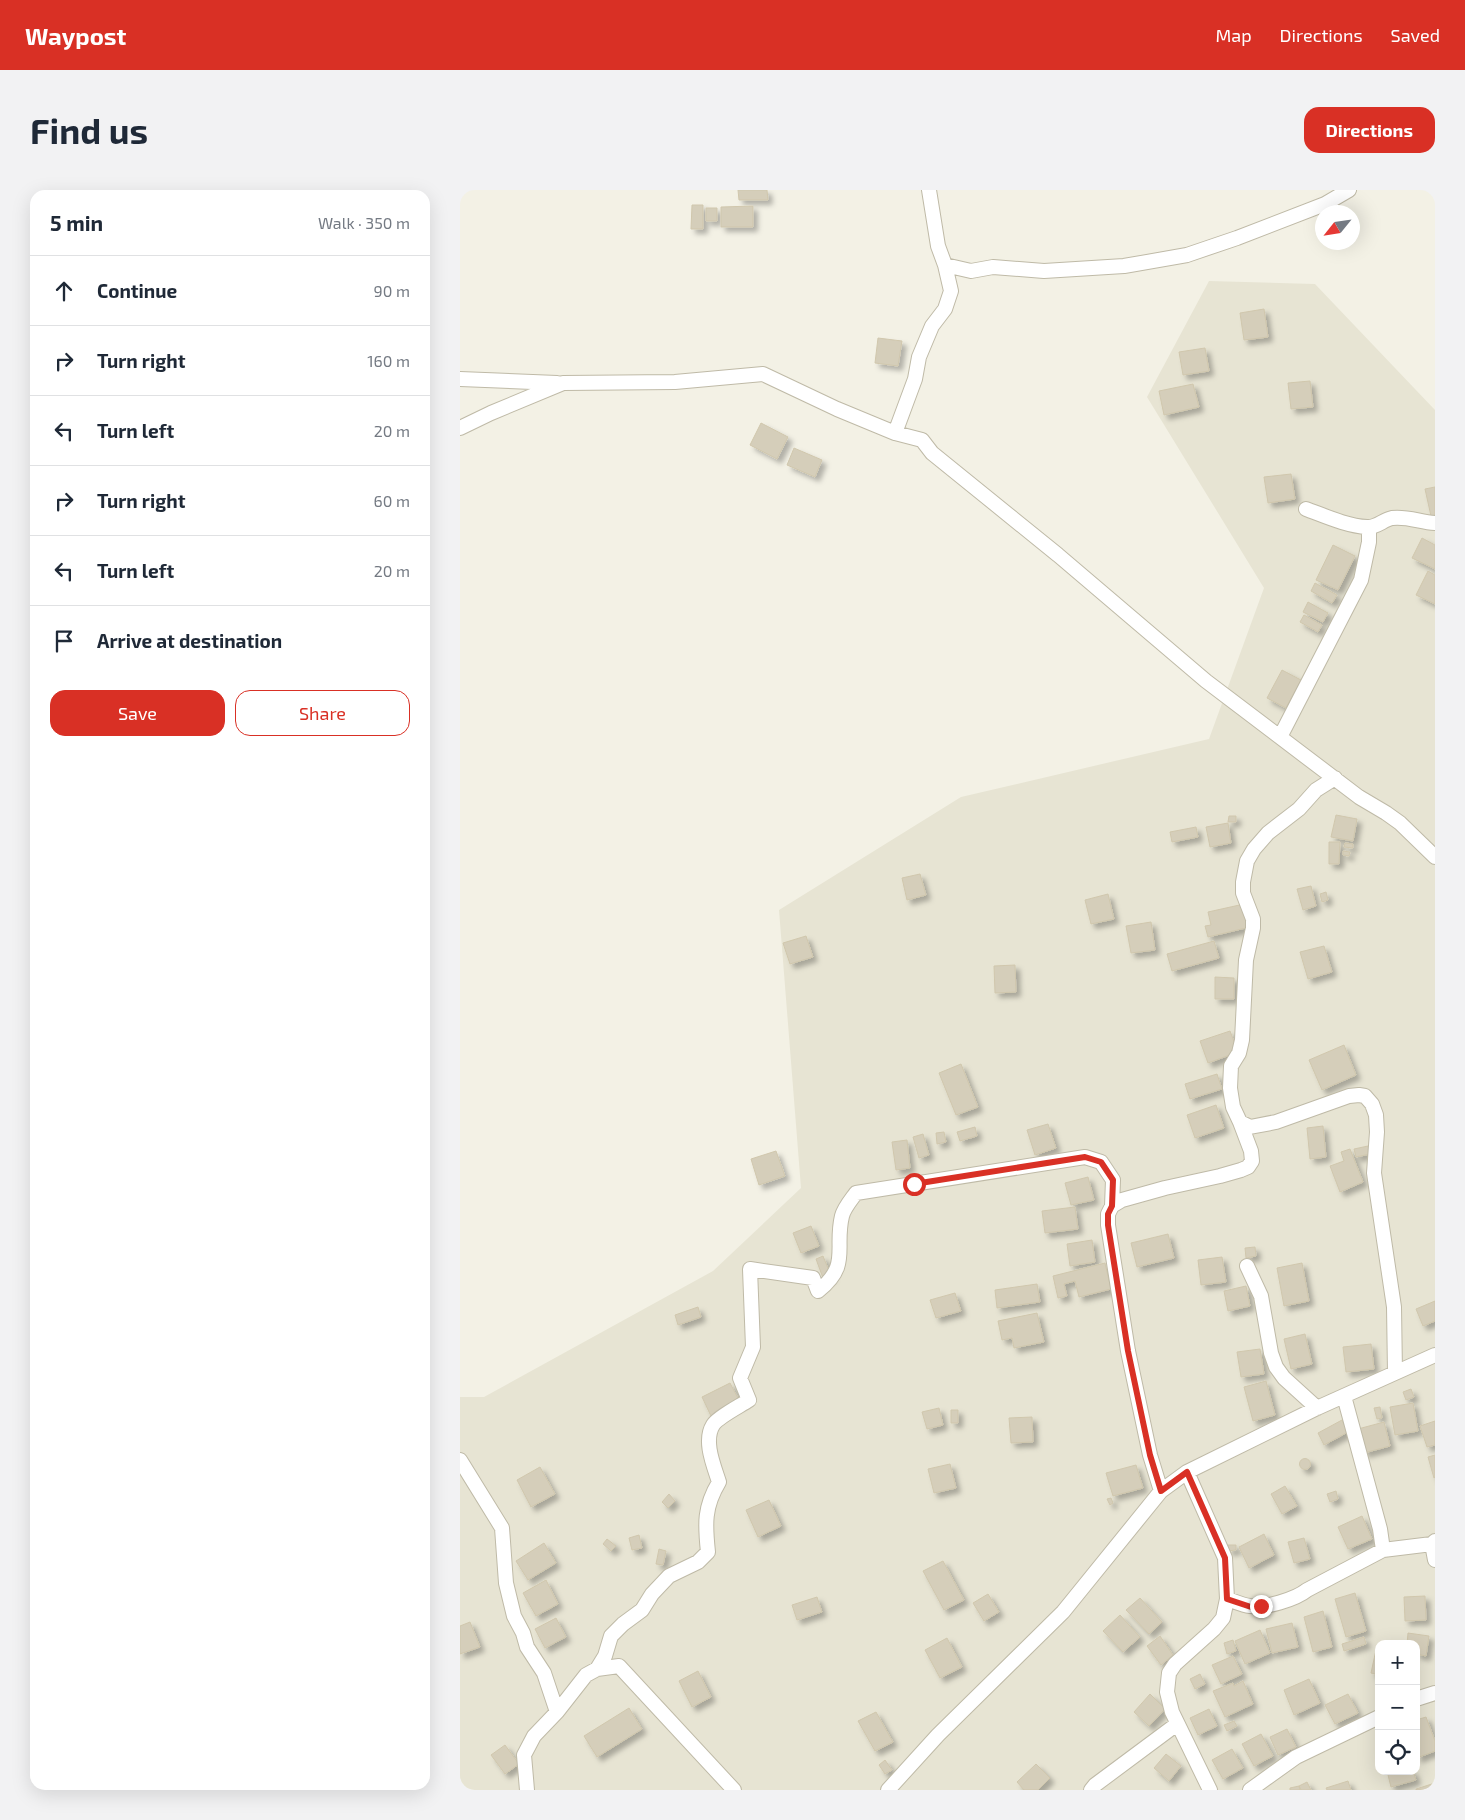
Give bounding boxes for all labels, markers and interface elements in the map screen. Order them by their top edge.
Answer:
text: Waypost [25,21,126,50]
text: Map [1215,24,1252,46]
text: Directions [1280,24,1363,46]
text: Saved [1391,24,1440,46]
button: Directions [1304,107,1435,153]
text: Find us [30,109,148,151]
north arrow [1315,205,1360,250]
text: 5 min [50,210,103,235]
text: Walk · 350 m [318,213,410,232]
icon: ahead [50,277,78,305]
text: Continue [97,279,177,302]
text: 90 m [374,281,410,300]
icon: right [50,347,78,375]
text: Turn right [97,349,185,372]
text: 160 m [367,351,410,370]
icon: left [50,417,78,445]
text: Turn left [97,419,174,442]
text: 20 m [374,421,410,440]
icon: right [50,487,78,515]
text: Turn right [97,489,185,512]
text: 60 m [374,491,410,510]
icon: left [50,557,78,585]
text: Turn left [97,559,174,582]
text: 20 m [374,561,410,580]
icon: arrive [50,627,78,655]
text: Arrive at destination [97,629,282,652]
button: Save [50,690,225,736]
button: Share [235,690,410,736]
route start [903,1173,926,1196]
route end [1250,1595,1273,1618]
map controls [1375,1640,1420,1775]
button: + [1375,1640,1420,1685]
button: − [1375,1685,1420,1730]
button: locate [1375,1730,1420,1775]

